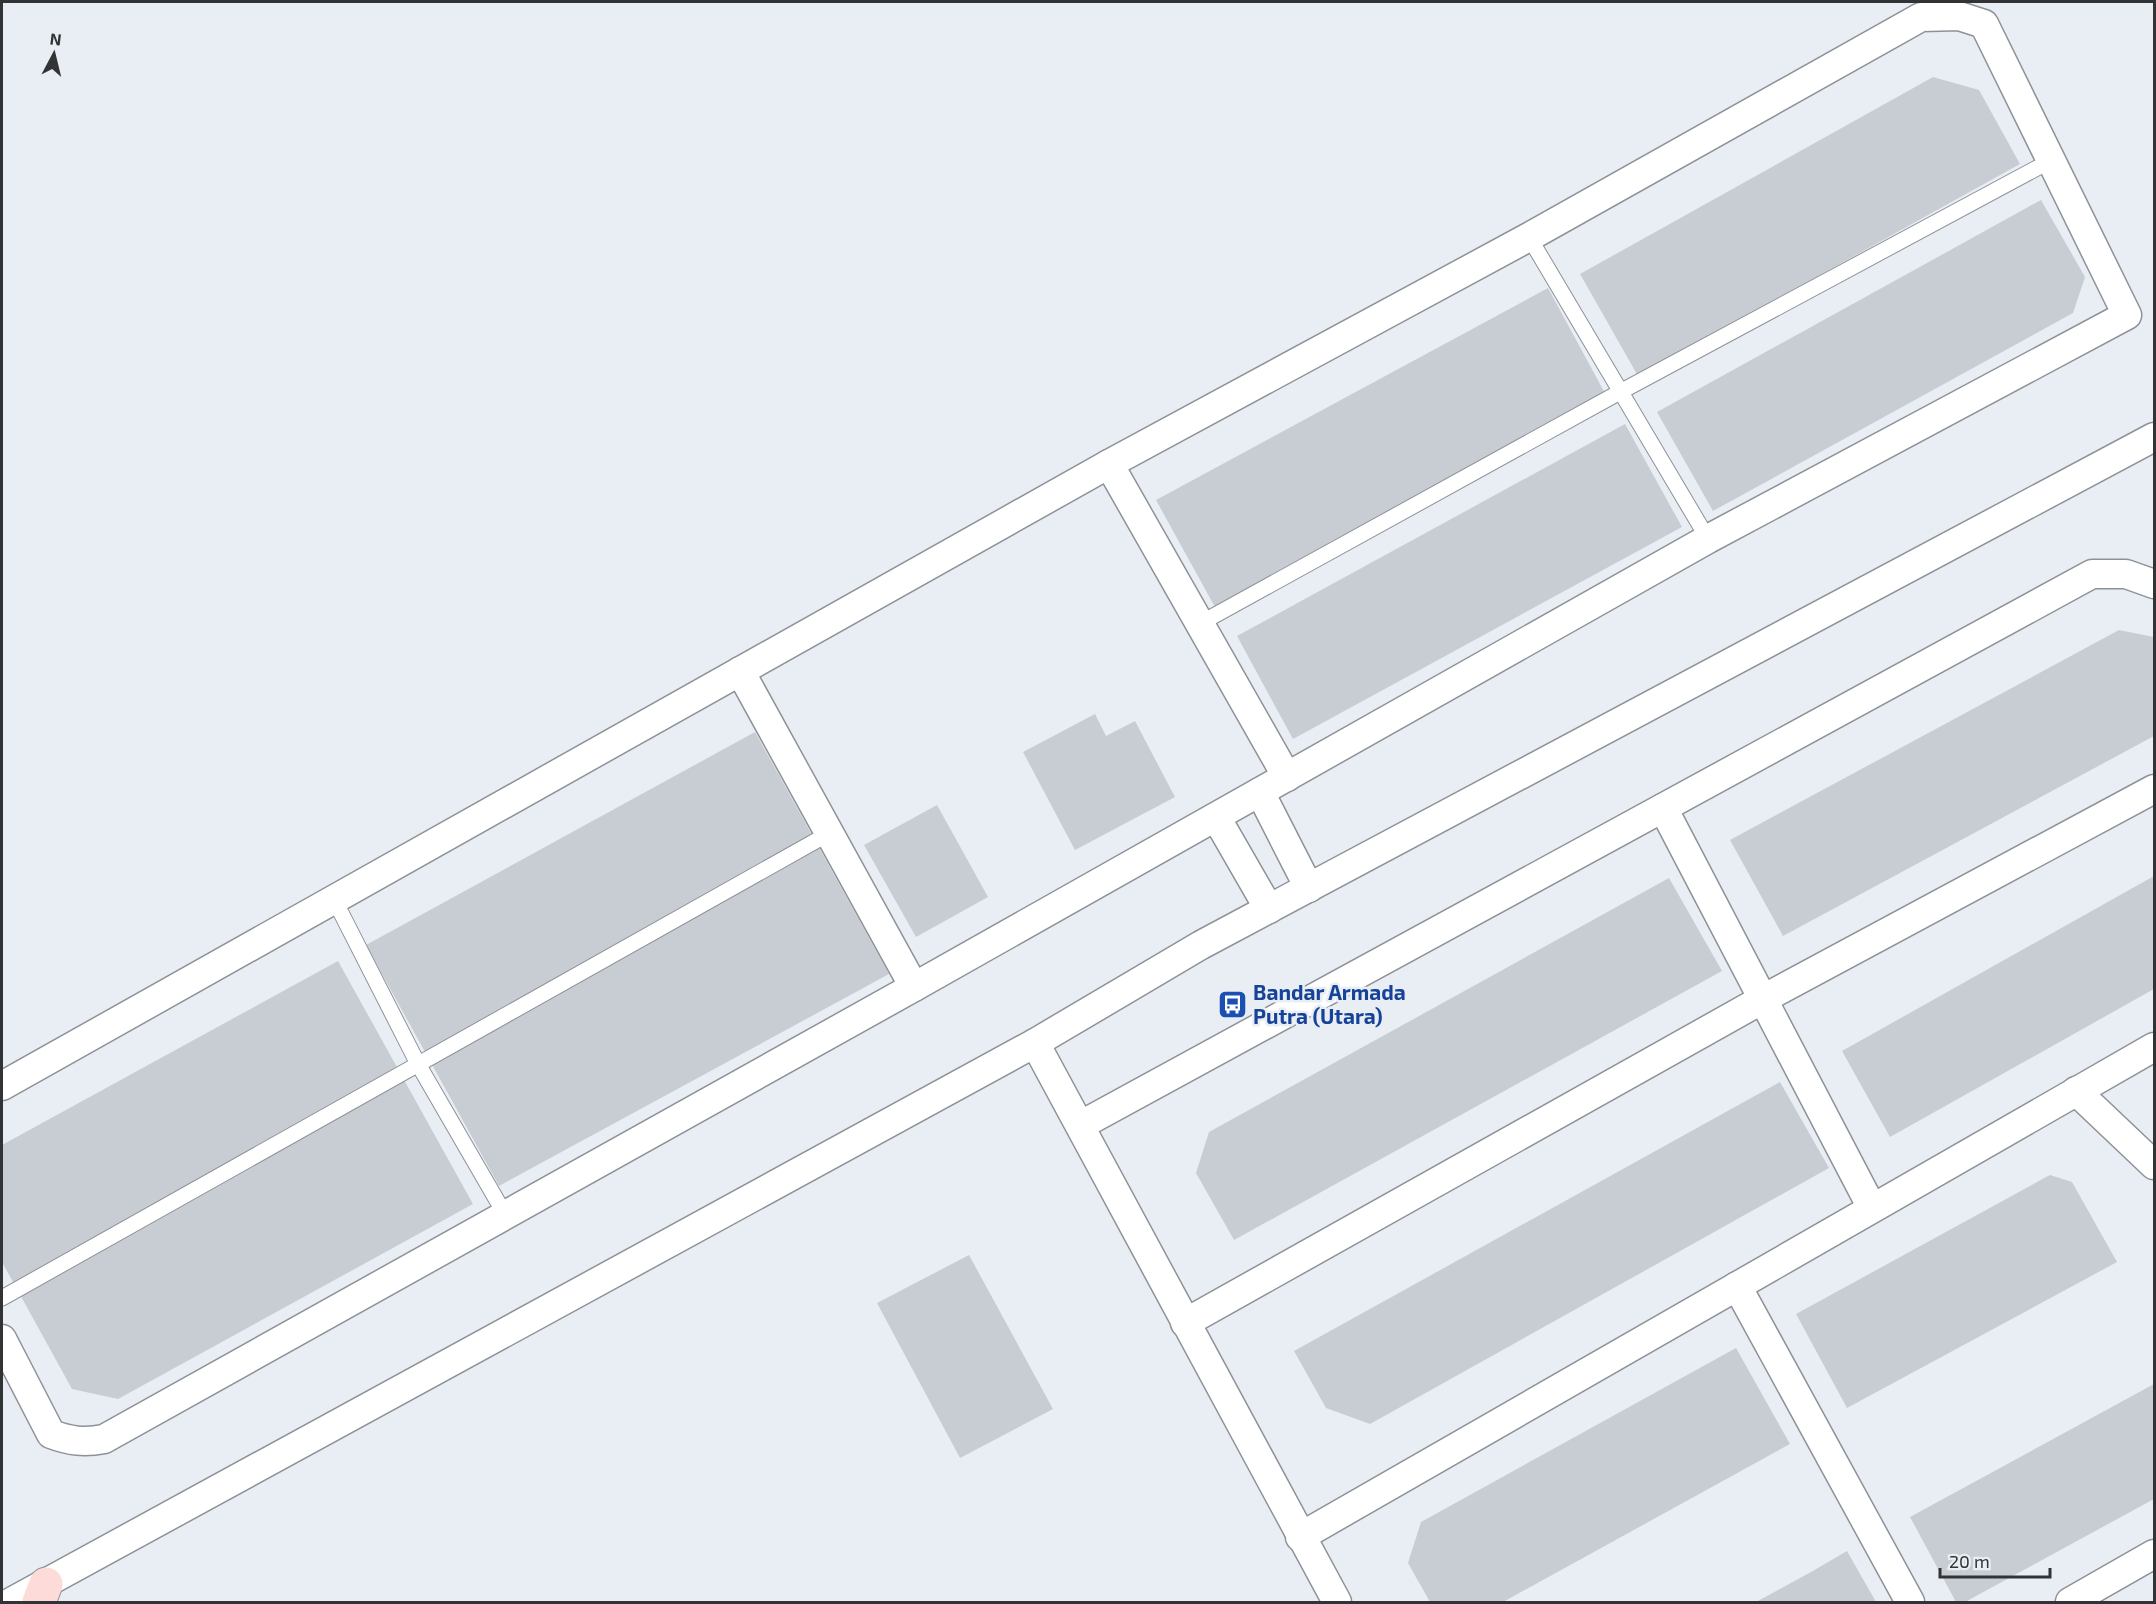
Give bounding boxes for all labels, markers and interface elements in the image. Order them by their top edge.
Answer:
north arrow [24,24,84,84]
text: N [49,28,63,49]
place label: Bandar Armada Putra (Utara) [1253,979,1406,1028]
bus stop icon: Bandar Armada Putra (Utara) [1216,989,1248,1021]
scale bar [1940,1541,2050,1579]
text: 20 m [1949,1550,1990,1572]

